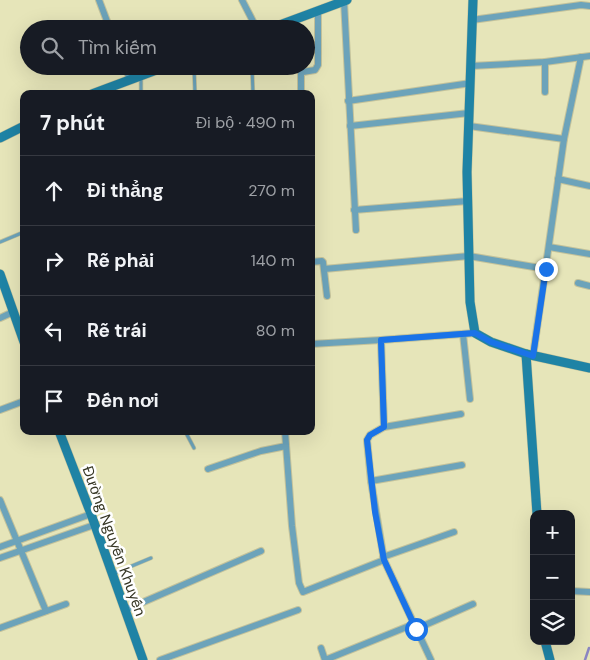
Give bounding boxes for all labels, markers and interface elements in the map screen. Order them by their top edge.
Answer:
search box [20,20,315,75]
icon: search [38,34,66,62]
text: Tìm kiếm [78,35,157,60]
text: 7 phút [40,109,105,137]
text: Đi bộ · 490 m [196,112,295,133]
icon: ahead [40,177,68,205]
text: Đi thẳng [87,178,164,203]
text: 270 m [248,180,295,201]
icon: right [40,247,68,275]
text: Rẽ phải [87,248,154,273]
text: 140 m [251,250,295,271]
route end [535,258,558,281]
icon: left [40,317,68,345]
text: Rẽ trái [87,318,147,343]
text: 80 m [256,320,295,341]
icon: arrive [40,387,68,415]
text: Đến nơi [87,388,159,413]
street label: Đường Nguyễn Khuyến [78,463,150,619]
map controls [530,510,575,645]
button: + [530,510,575,555]
button: − [530,555,575,600]
button: layers [530,600,575,645]
route start [405,618,428,641]

